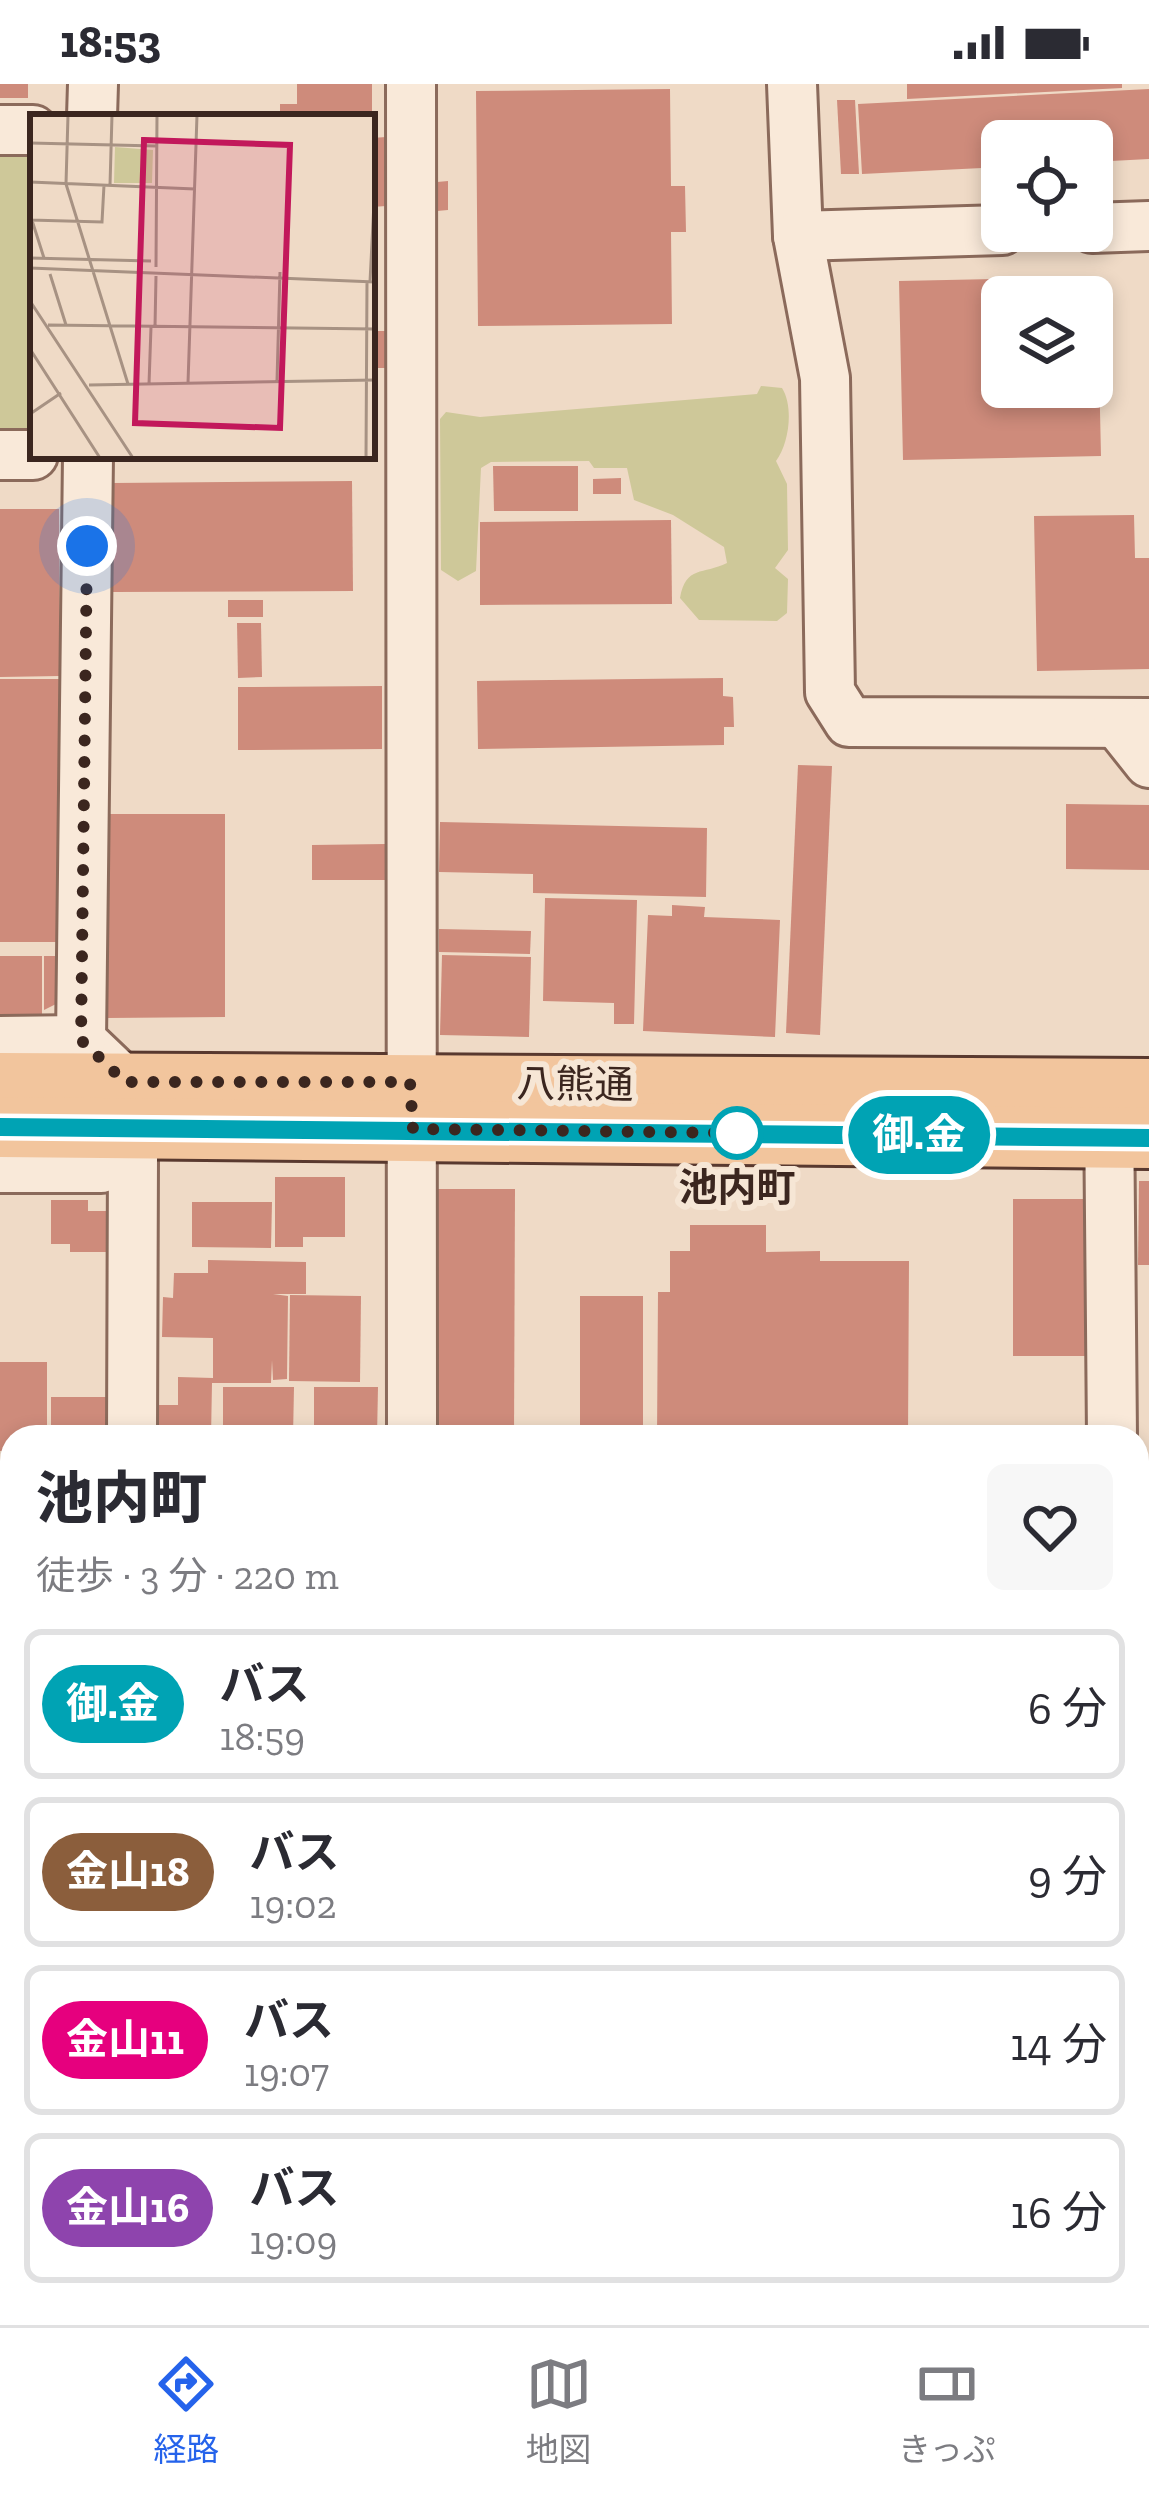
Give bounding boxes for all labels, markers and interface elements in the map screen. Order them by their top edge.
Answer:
text: 18:53 [60,15,161,69]
inset map [30,114,375,459]
map controls [981,120,1113,408]
button: locate [981,120,1113,252]
button: layers [981,276,1113,408]
your location [57,516,117,576]
street label: 八熊通 [516,1059,634,1109]
line badge: 御.金 [850,1096,988,1174]
marker: 池内町 [712,1108,762,1158]
text: 御.金 [872,1109,966,1160]
place label: 池内町 [678,1164,796,1211]
text: 池内町 [36,1464,207,1533]
button: heart [987,1464,1113,1590]
text: 徒歩 · 3 分 · 220 m [36,1552,339,1599]
text: バス [220,1658,310,1712]
text: 御.金 [66,1678,160,1729]
text: 6 分 [1028,1682,1107,1736]
text: 18:59 [220,1713,305,1760]
text: バス [250,1826,340,1880]
text: 金山18 [66,1846,190,1897]
text: 9 分 [1028,1850,1107,1904]
text: 19:02 [250,1881,337,1928]
text: バス [244,1994,334,2048]
text: 金山11 [66,2014,184,2065]
text: 14 分 [1010,2018,1107,2072]
text: 19:07 [244,2049,329,2096]
text: バス [249,2162,340,2216]
text: 金山16 [66,2182,189,2233]
text: 16 分 [1011,2186,1107,2240]
text: 19:09 [249,2217,337,2264]
tab: 経路 [153,2351,219,2471]
tab: 地図 [526,2351,592,2471]
tab: きっぷ [898,2351,996,2471]

